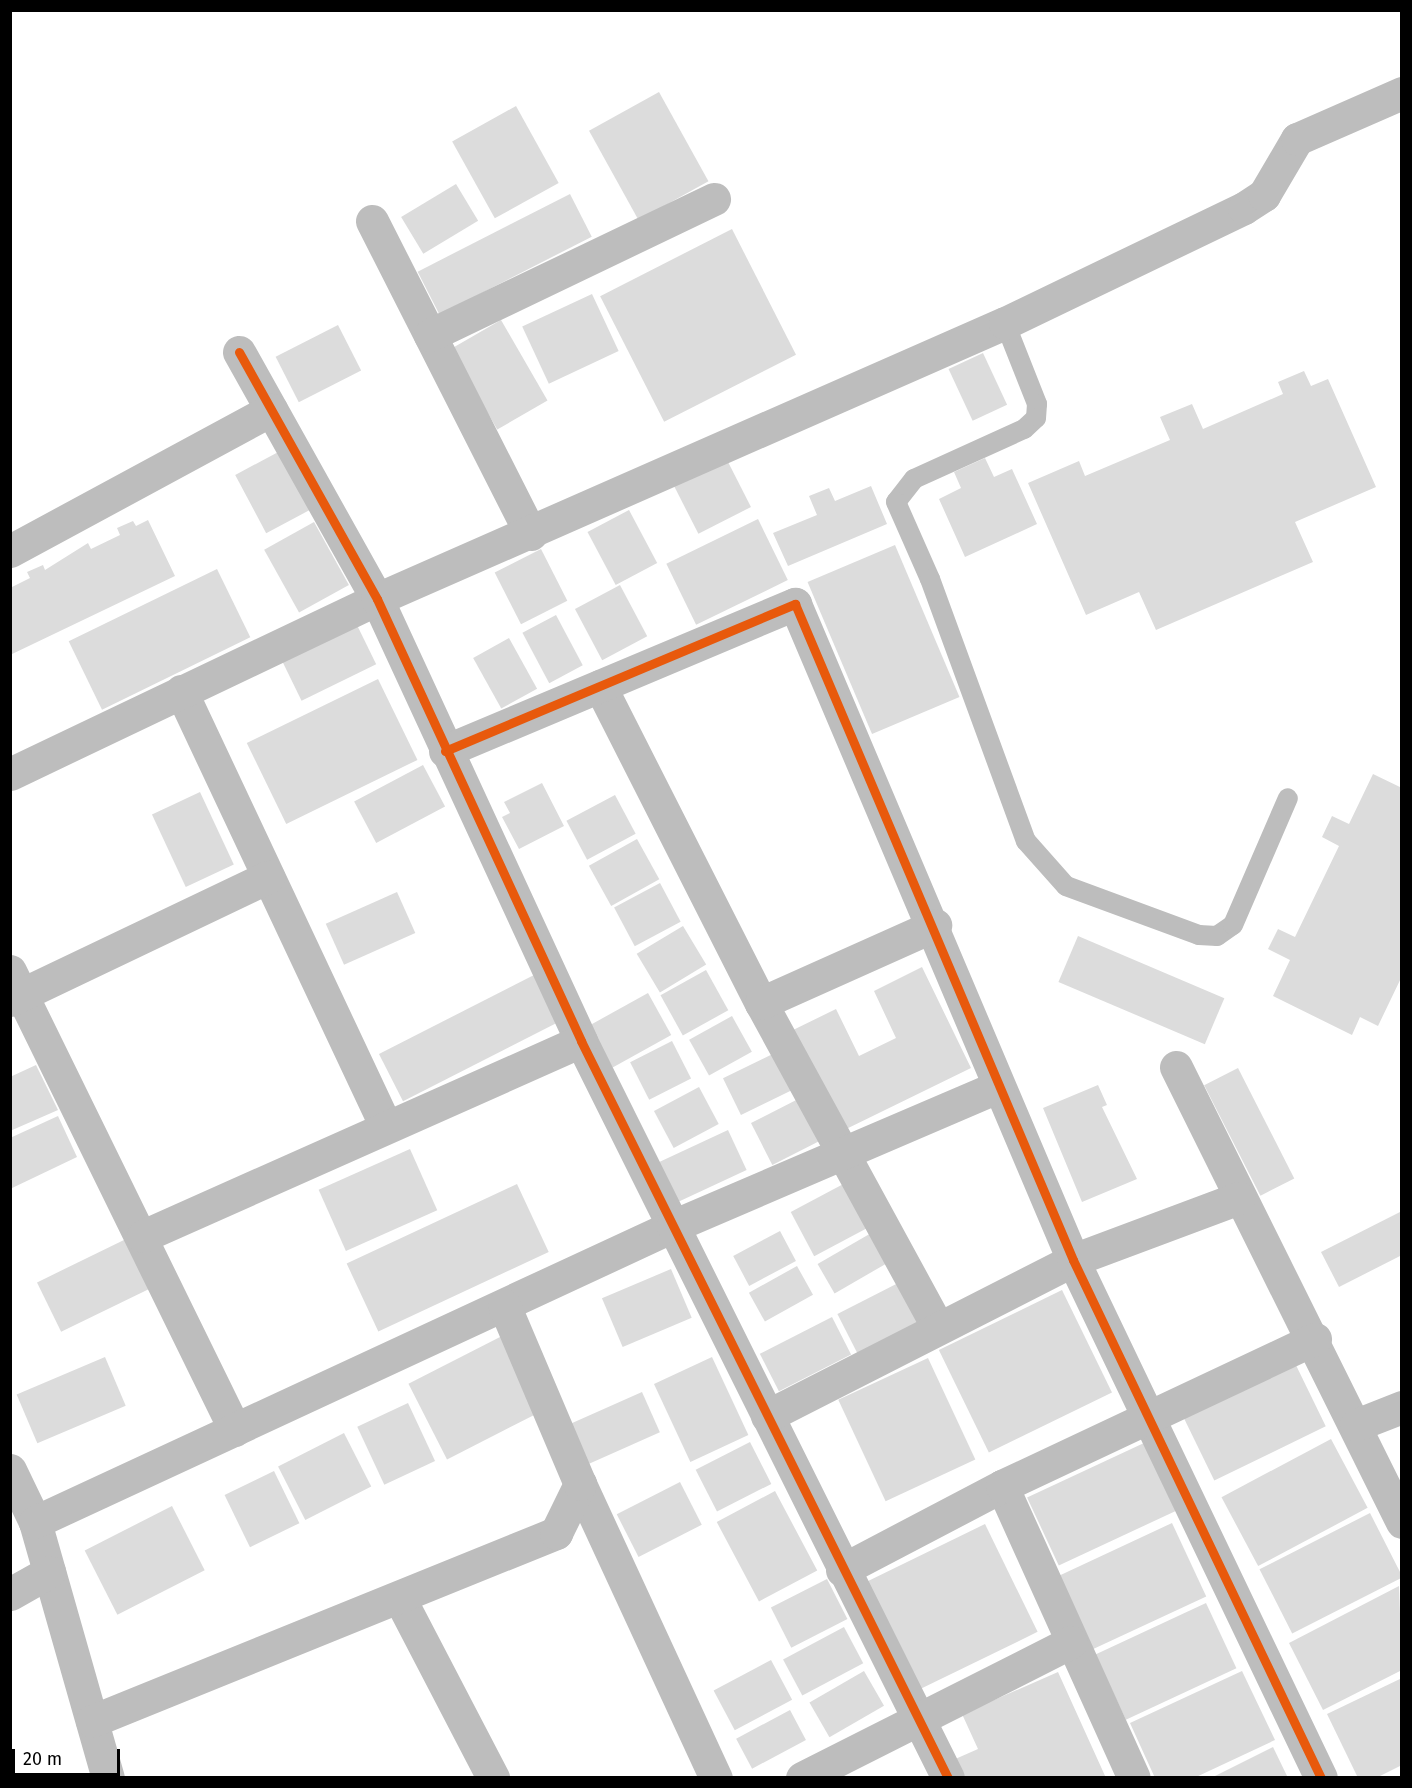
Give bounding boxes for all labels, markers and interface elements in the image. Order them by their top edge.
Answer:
scale bar [15,1737,123,1775]
text: 20 m [23,1748,62,1770]

